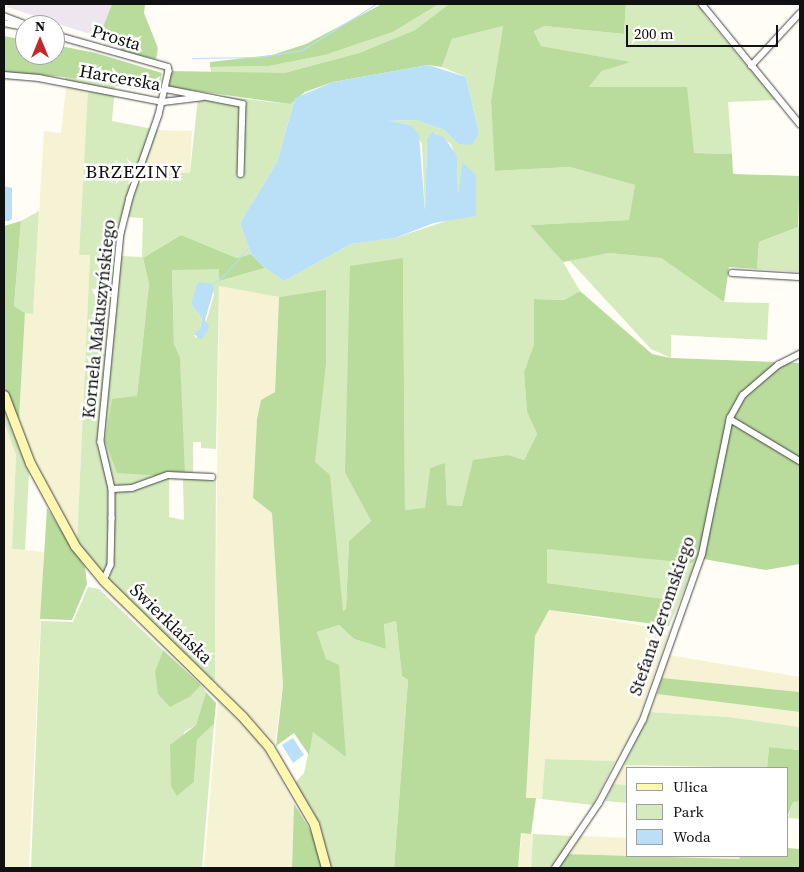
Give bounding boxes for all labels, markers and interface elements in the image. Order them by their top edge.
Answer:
north arrow [15,15,65,65]
scale bar [629,15,782,47]
text: N [35,16,45,36]
street label: Prosta [89,20,143,56]
text: 200 m [634,23,674,44]
street label: Harcerska [78,60,162,96]
district label: BRZEZINY [84,161,184,183]
street label: Kornela Makuszyńskiego [78,218,120,420]
street label: Stefana Żeromskiego [625,533,699,699]
street label: Świerklańska [125,579,217,669]
legend [626,767,789,857]
text: Ulica [673,776,708,797]
text: Park [673,801,704,822]
text: Woda [673,826,711,847]

